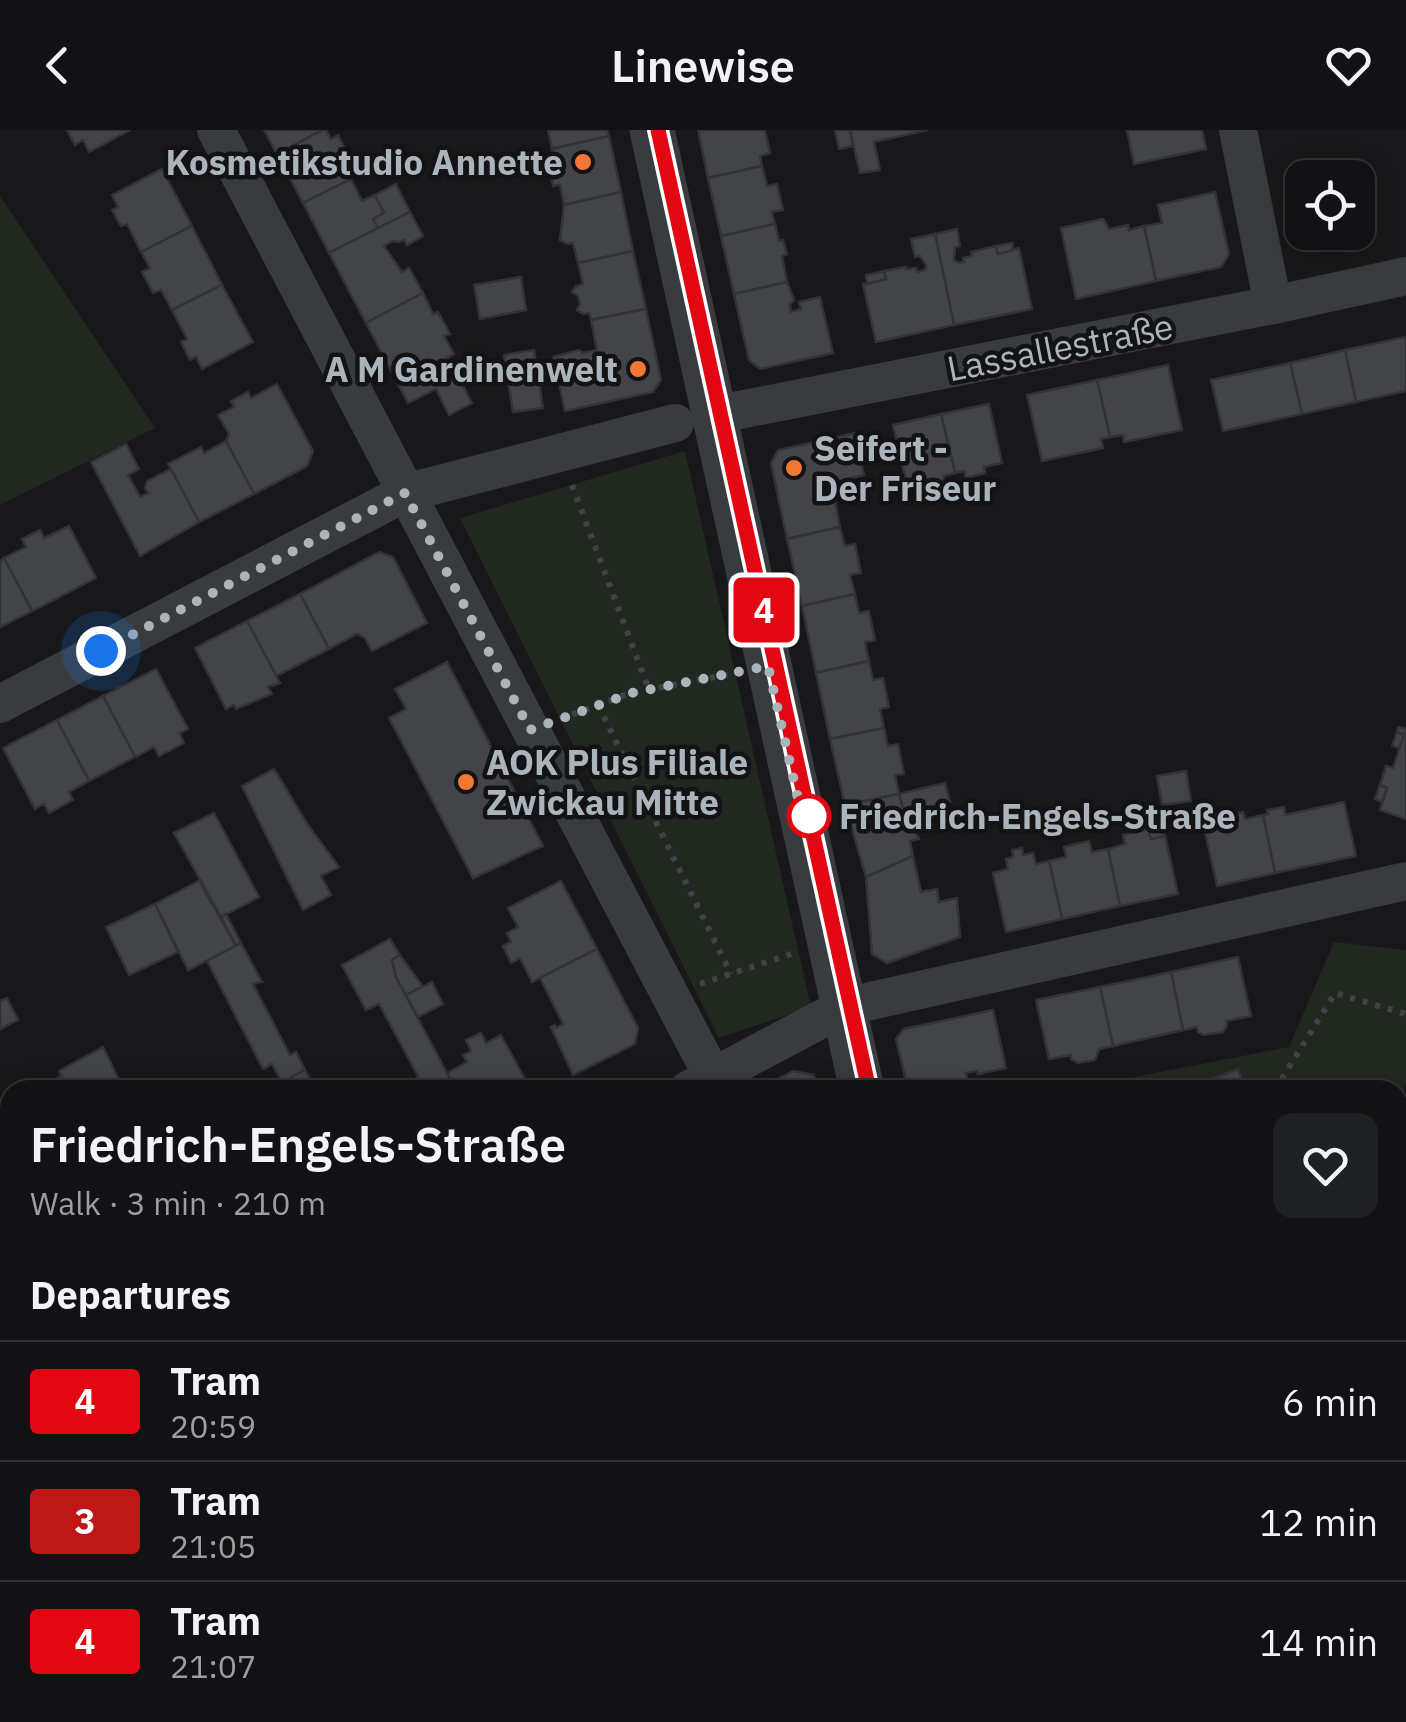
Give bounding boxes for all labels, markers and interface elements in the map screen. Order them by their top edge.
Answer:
text: Linewise [611,36,795,94]
icon: back [30,38,85,93]
icon: heart [1321,38,1376,93]
place label: Kosmetikstudio Annette [165,139,563,185]
marker: Kosmetikstudio Annette [572,151,594,173]
map controls [1285,160,1375,250]
button: locate [1285,160,1375,250]
street label: Lassallestraße [943,303,1177,391]
place label: A M Gardinenwelt [325,346,618,392]
marker: A M Gardinenwelt [627,358,649,380]
place label: Seifert - Der Friseur [814,425,996,511]
marker: Seifert - Der Friseur [783,457,805,479]
line badge: 4 [732,578,796,642]
text: 4 [753,587,775,633]
your location [76,626,126,676]
place label: AOK Plus Filiale Zwickau Mitte [486,739,748,825]
marker: AOK Plus Filiale Zwickau Mitte [455,771,477,793]
place label: Friedrich-Engels-Straße [839,793,1236,839]
marker: Friedrich-Engels-Straße [788,795,830,837]
text: Friedrich-Engels-Straße [30,1113,566,1175]
button: heart [1273,1113,1378,1218]
text: Walk · 3 min · 210 m [30,1182,326,1224]
text: Departures [30,1270,231,1319]
text: Tram [170,1356,261,1405]
text: 6 min [1282,1377,1378,1426]
text: 4 [74,1378,96,1424]
text: 20:59 [170,1405,256,1447]
text: Tram [170,1476,261,1525]
text: 12 min [1259,1497,1378,1546]
text: 3 [74,1498,96,1544]
text: 21:05 [170,1525,256,1567]
text: Tram [170,1596,261,1645]
text: 14 min [1259,1617,1378,1666]
text: 4 [74,1618,96,1664]
text: 21:07 [170,1645,256,1687]

